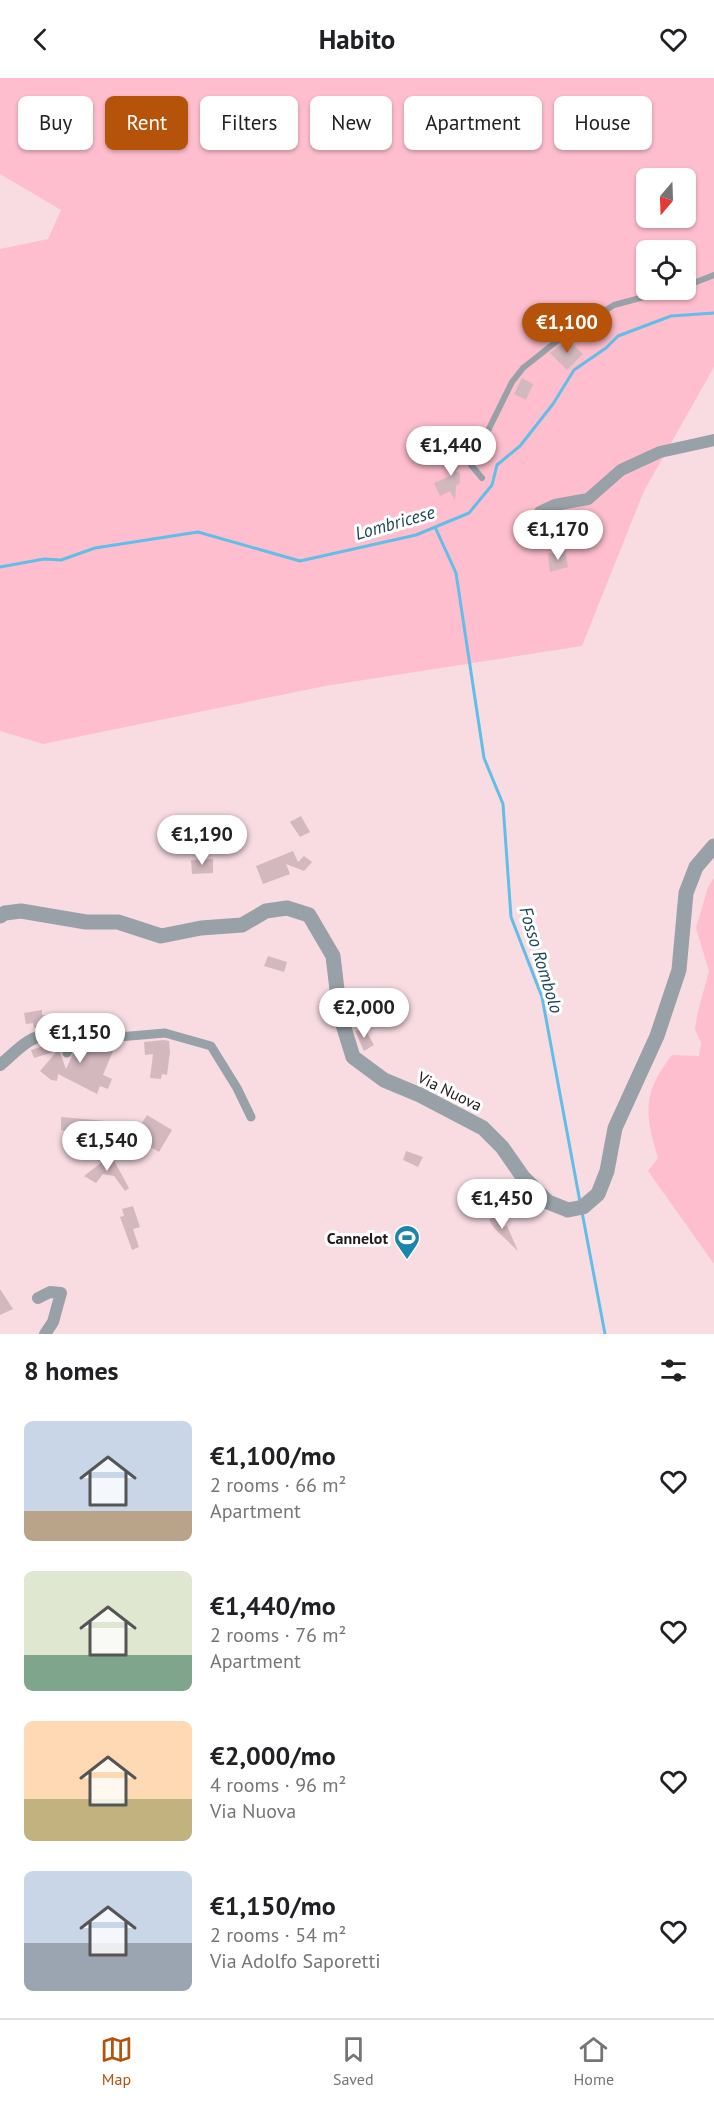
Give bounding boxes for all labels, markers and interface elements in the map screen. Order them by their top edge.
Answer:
text: Habito [319,22,395,56]
icon: back [24,23,57,56]
icon: heart [657,23,690,56]
chip: Buy [18,96,93,150]
chip: Rent [105,96,188,150]
chip: Filters [200,96,298,150]
chip: New [310,96,392,150]
chip: Apartment [404,96,542,150]
chip: House [554,96,652,150]
north arrow [636,168,696,228]
map controls [636,168,696,300]
button: locate [636,240,696,300]
pin: €1,100 [518,303,616,354]
text: €1,100 [536,309,598,335]
pin: €1,440 [402,426,500,477]
text: €1,440 [420,432,482,458]
water label: Lombricese [352,500,438,545]
pin: €1,170 [509,510,607,561]
text: €1,170 [527,516,589,542]
pin: €1,190 [153,815,251,866]
text: €1,190 [171,821,233,847]
water label: Fosso Rombolo [514,904,569,1016]
pin: €2,000 [315,988,413,1039]
text: €2,000 [333,994,395,1020]
pin: €1,150 [31,1013,129,1064]
text: €1,150 [49,1019,111,1045]
street label: Via Nuova [414,1066,485,1115]
pin: €1,540 [58,1121,156,1172]
text: €1,540 [76,1127,138,1153]
pin: €1,450 [453,1179,551,1230]
text: €1,450 [471,1185,533,1211]
sports icon: Cannelot [392,1223,422,1261]
place label: Cannelot [327,1228,388,1248]
text: 8 homes [24,1354,119,1387]
icon: filters [657,1354,690,1387]
text: €1,100/mo [210,1439,336,1472]
icon: home [72,1445,144,1517]
icon: heart [657,1465,690,1498]
text: 2 rooms · 66 m² [210,1472,346,1498]
text: Apartment [210,1498,301,1524]
text: €1,440/mo [210,1589,336,1622]
icon: home [72,1595,144,1667]
icon: heart [657,1615,690,1648]
text: 2 rooms · 76 m² [210,1622,346,1648]
text: Apartment [210,1648,301,1674]
text: €2,000/mo [210,1739,336,1772]
icon: home [72,1745,144,1817]
icon: heart [657,1765,690,1798]
text: 4 rooms · 96 m² [210,1772,346,1798]
text: Via Nuova [210,1798,296,1824]
text: €1,150/mo [210,1889,336,1922]
icon: home [72,1895,144,1967]
icon: heart [657,1915,690,1948]
text: 2 rooms · 54 m² [210,1922,346,1948]
text: Via Adolfo Saporetti [210,1948,381,1974]
tab: Map [100,2033,133,2089]
tab: Saved [333,2033,374,2089]
tab: Home [574,2033,614,2089]

